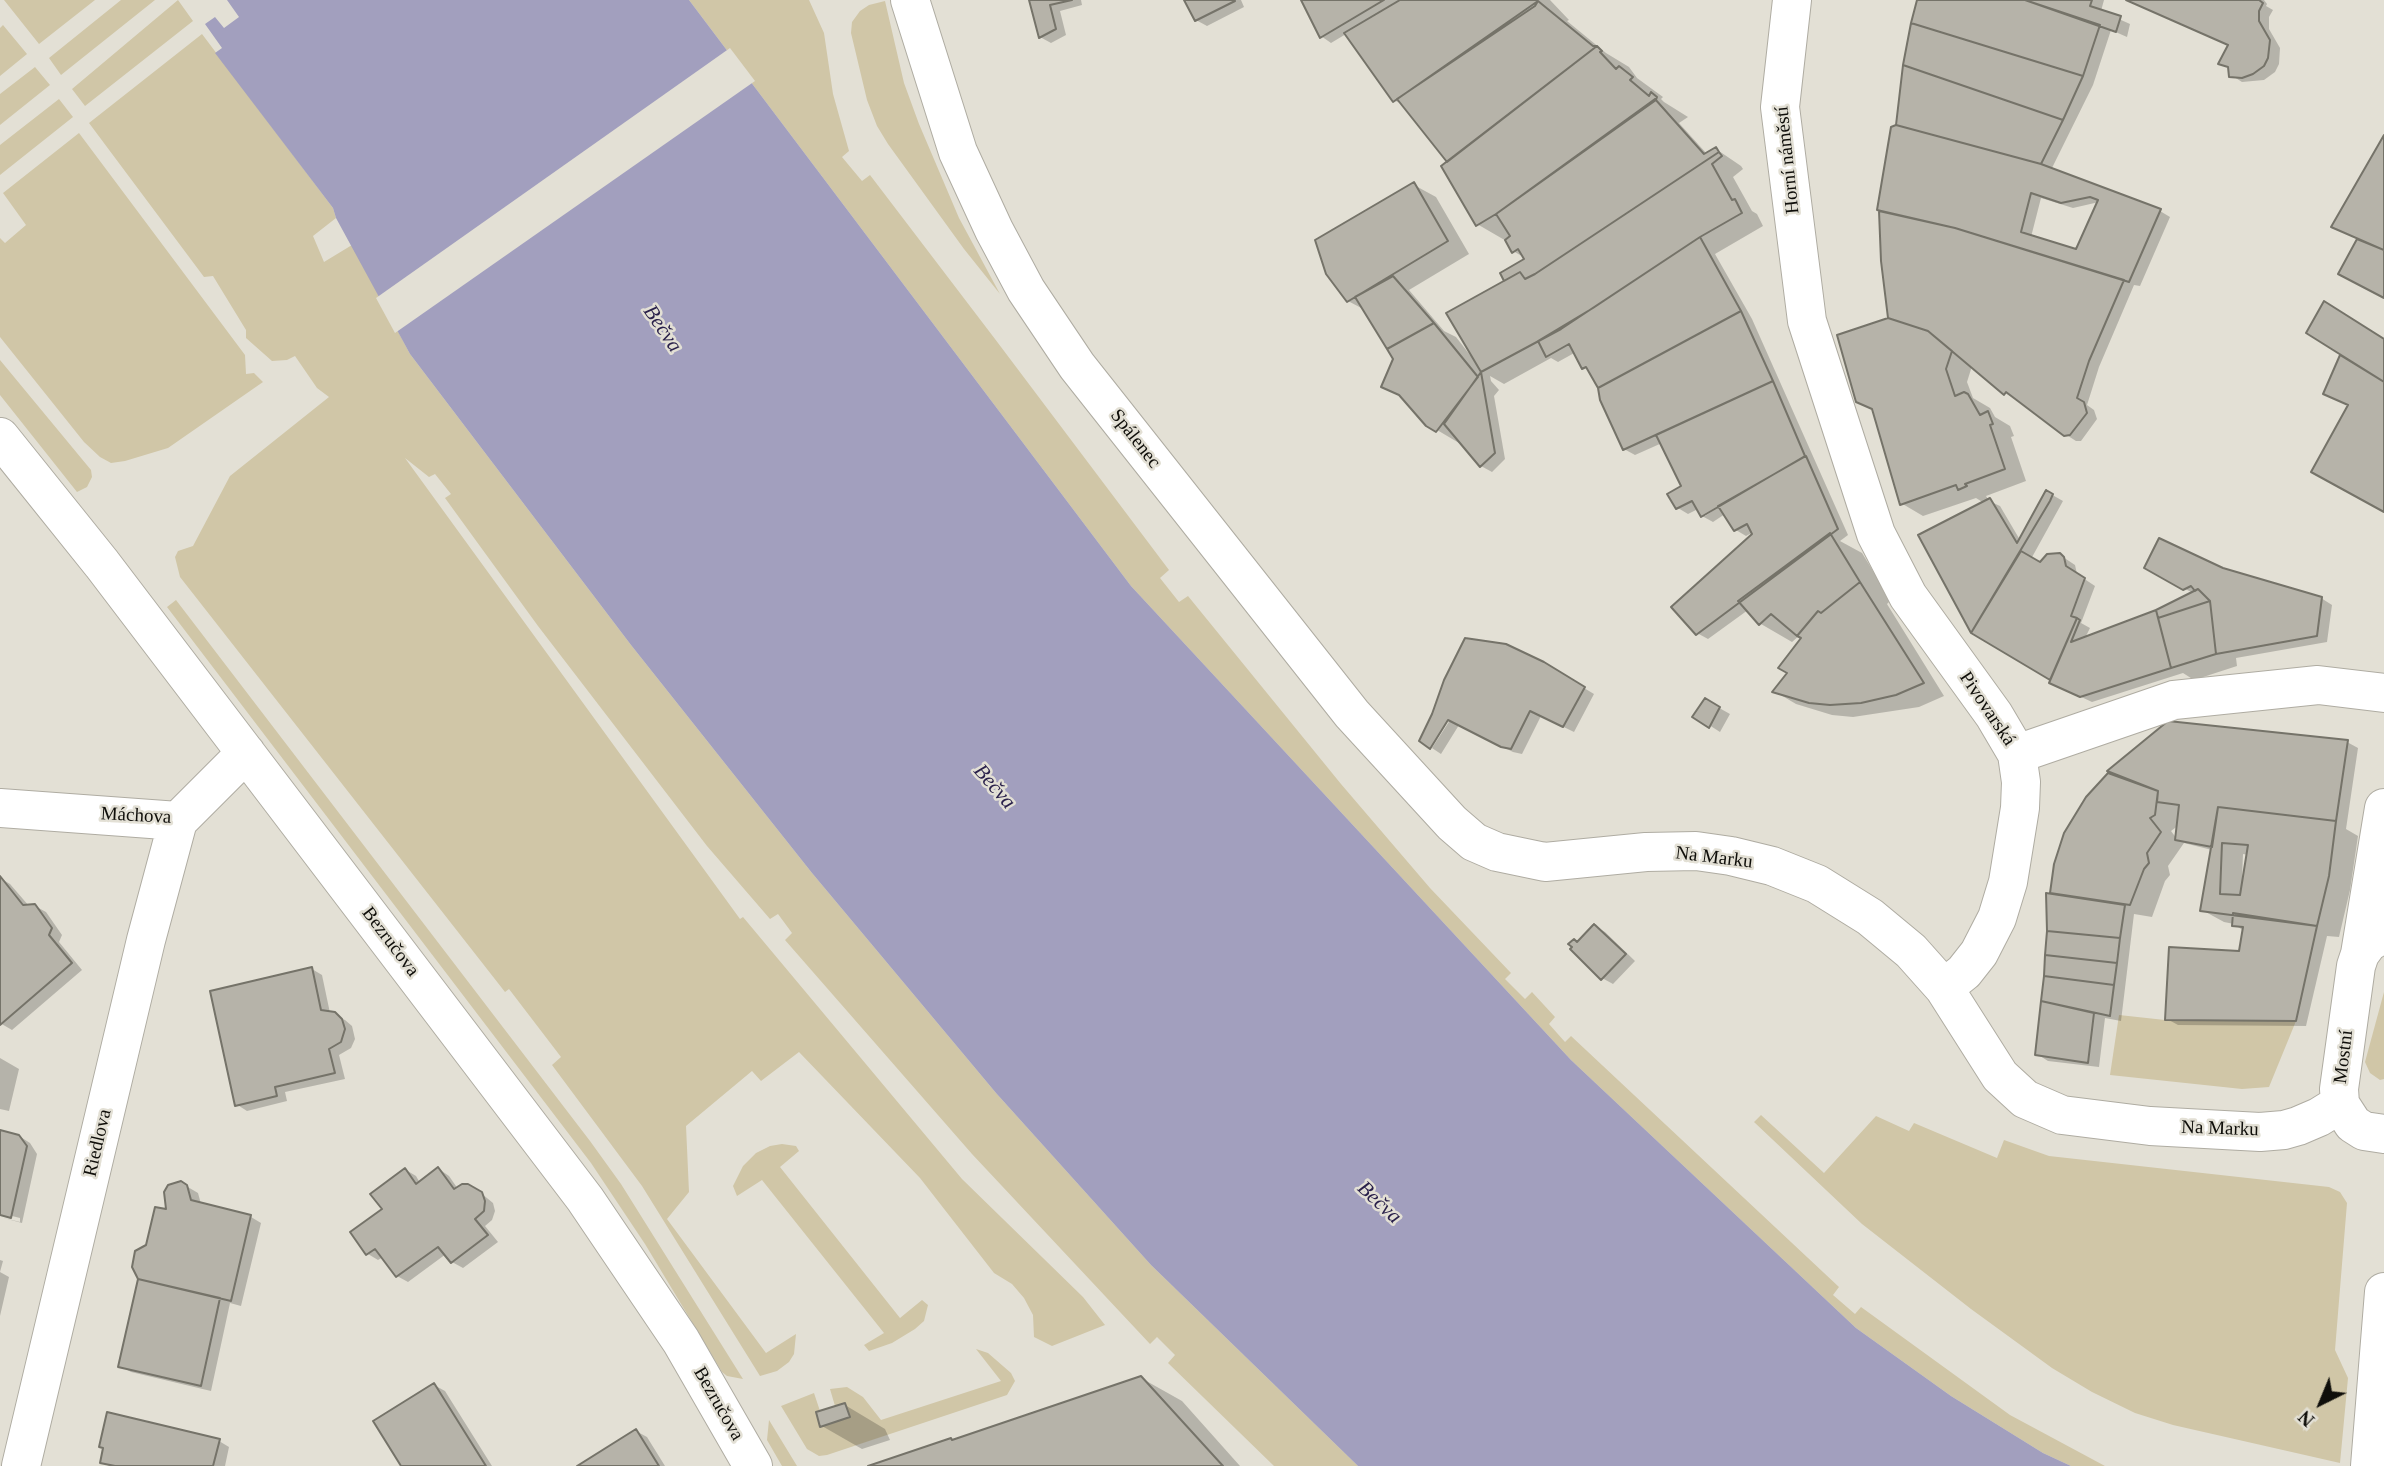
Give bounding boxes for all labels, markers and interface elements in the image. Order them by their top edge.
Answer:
street label: Horní náměstí [1771,105,1805,215]
water label: Bečva [637,301,687,357]
street label: Spálenec [1105,405,1165,473]
street label: Pivovarská [1954,668,2020,750]
water label: Bečva [968,759,1020,815]
street label: Máchova [100,803,172,829]
street label: Na Marku [1674,842,1754,874]
street label: Bezručova [356,903,424,981]
street label: Mostní [2329,1029,2359,1085]
street label: Riedlova [79,1107,117,1179]
street label: Na Marku [2181,1116,2259,1142]
water label: Bečva [1352,1176,1406,1230]
street label: Bezručova [688,1363,748,1445]
north arrow [2286,1368,2356,1438]
text: N [2294,1406,2319,1431]

